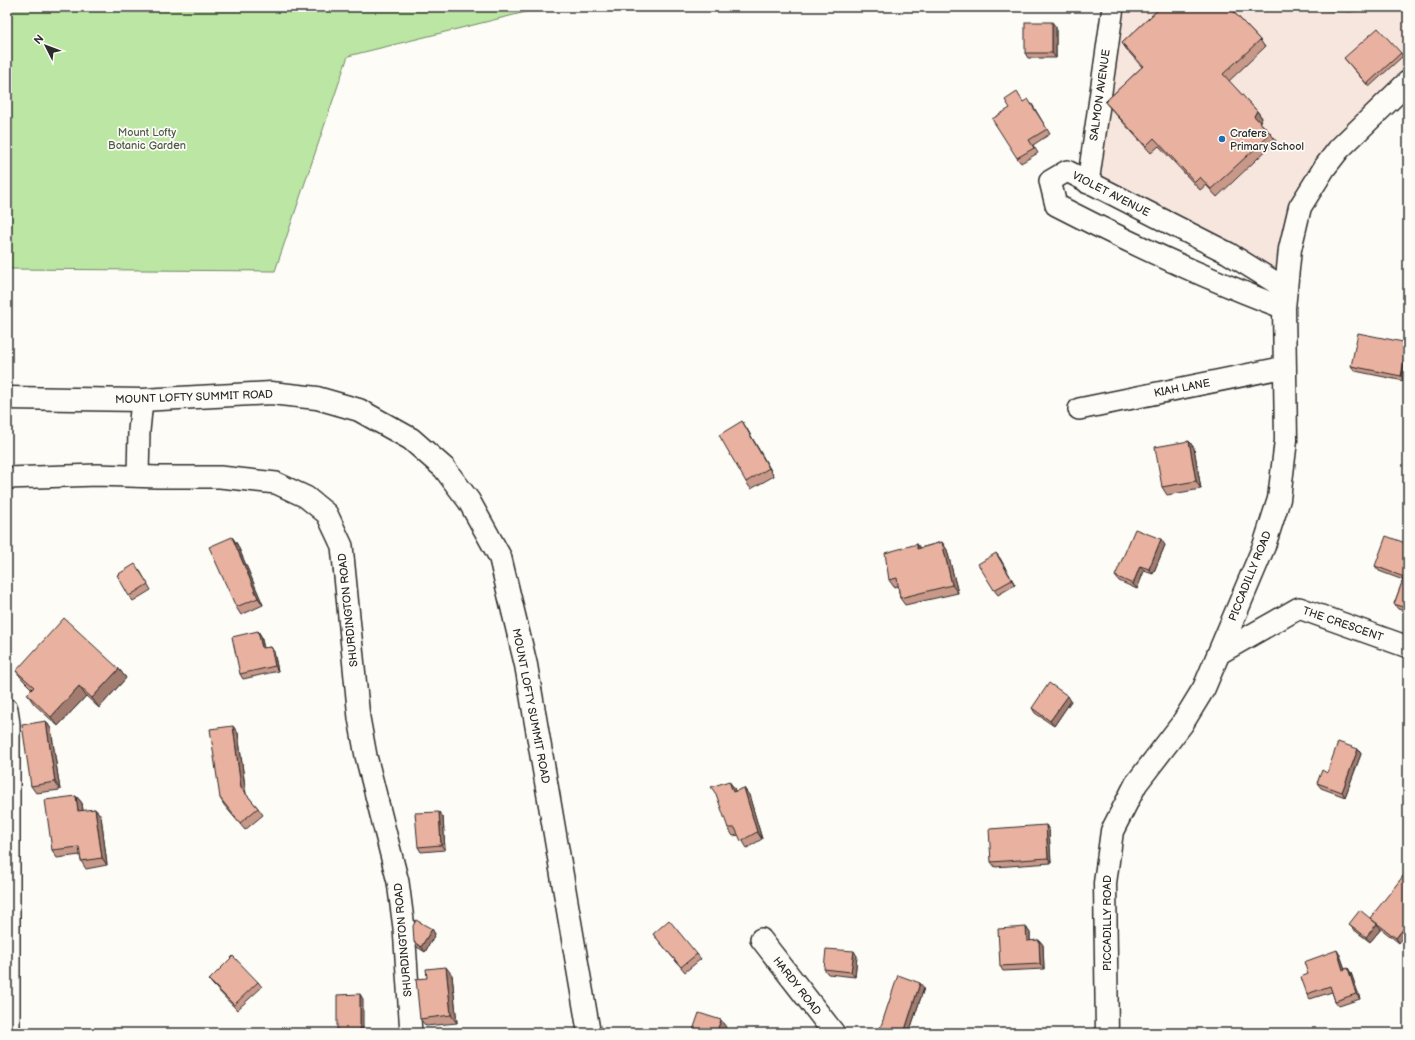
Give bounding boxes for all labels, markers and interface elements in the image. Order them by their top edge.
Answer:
north arrow [26,26,66,66]
text: N [31,32,47,47]
street label: SALMON AVENUE [1087,48,1113,142]
park label: Mount Lofty Botanic Garden [108,126,186,152]
place label: Crafers Primary School [1230,127,1304,153]
marker: Crafers Primary School [1217,134,1227,144]
street label: VIOLET AVENUE [1070,169,1152,219]
street label: KIAH LANE [1153,376,1211,400]
street label: MOUNT LOFTY SUMMIT ROAD [115,388,273,406]
street label: PICCADILLY ROAD [1226,529,1274,623]
street label: SHURDINGTON ROAD [336,553,360,667]
street label: THE CRESCENT [1301,604,1385,644]
street label: MOUNT LOFTY SUMMIT ROAD [510,627,552,785]
street label: PICCADILLY ROAD [1101,875,1114,971]
street label: SHURDINGTON ROAD [392,883,414,997]
street label: HARDY ROAD [770,954,824,1018]

